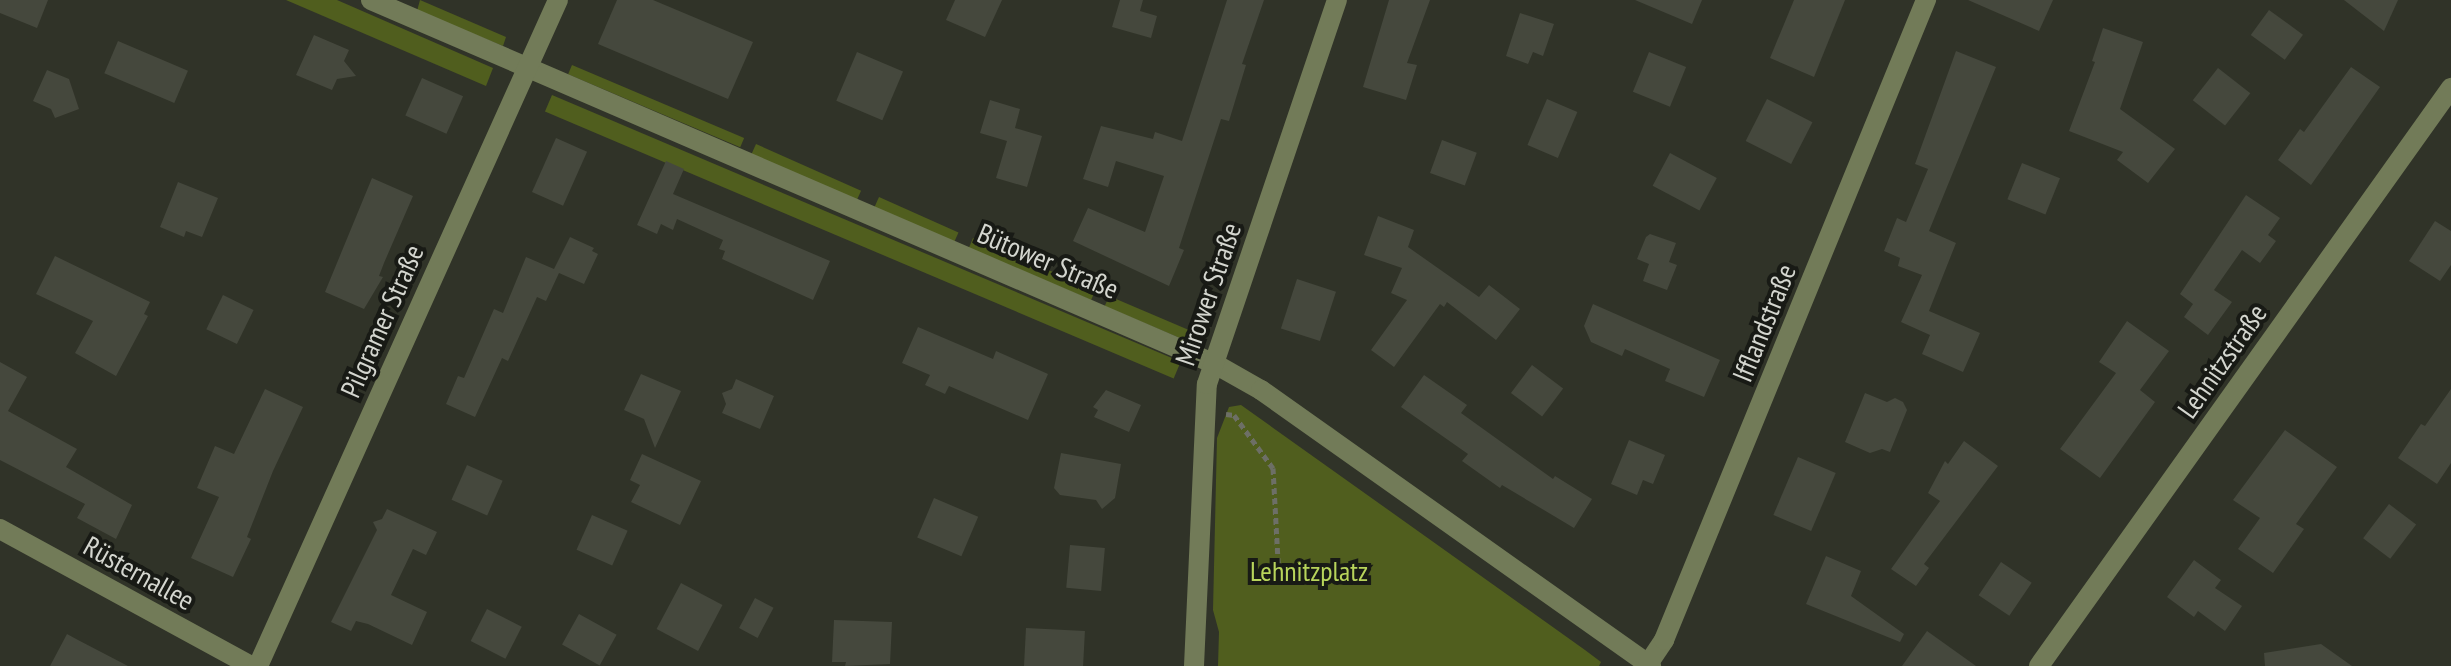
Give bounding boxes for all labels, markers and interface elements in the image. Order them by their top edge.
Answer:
street label: Bütower Straße [972,216,1124,306]
street label: Mirower Straße [1168,218,1248,370]
street label: Pilgramer Straße [333,240,431,402]
street label: Ifflandstraße [1725,259,1803,387]
street label: Lehnitzstraße [2170,297,2274,425]
street label: Rüsternallee [78,529,200,617]
park label: Lehnitzplatz [1250,554,1368,588]

